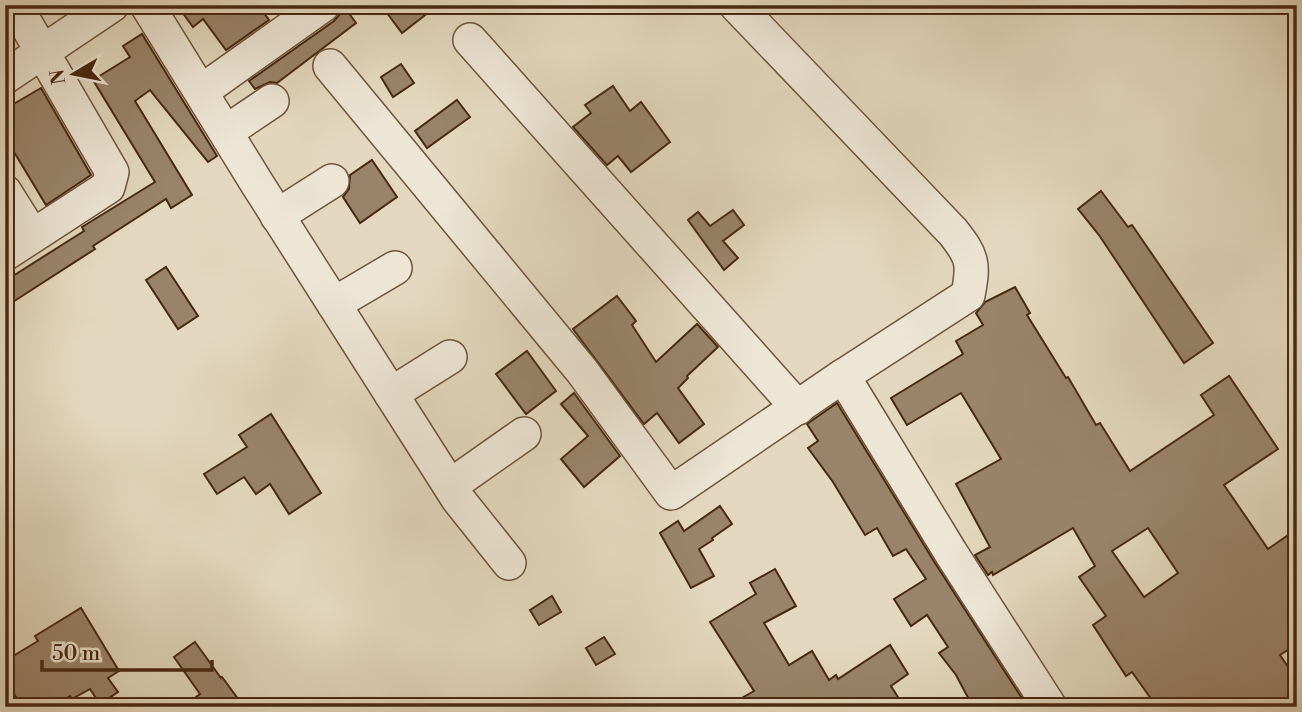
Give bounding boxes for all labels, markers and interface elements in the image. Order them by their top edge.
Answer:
north arrow [38,38,108,108]
text: N [45,67,71,86]
scale bar [42,628,212,672]
text: 50 m [52,641,100,667]

